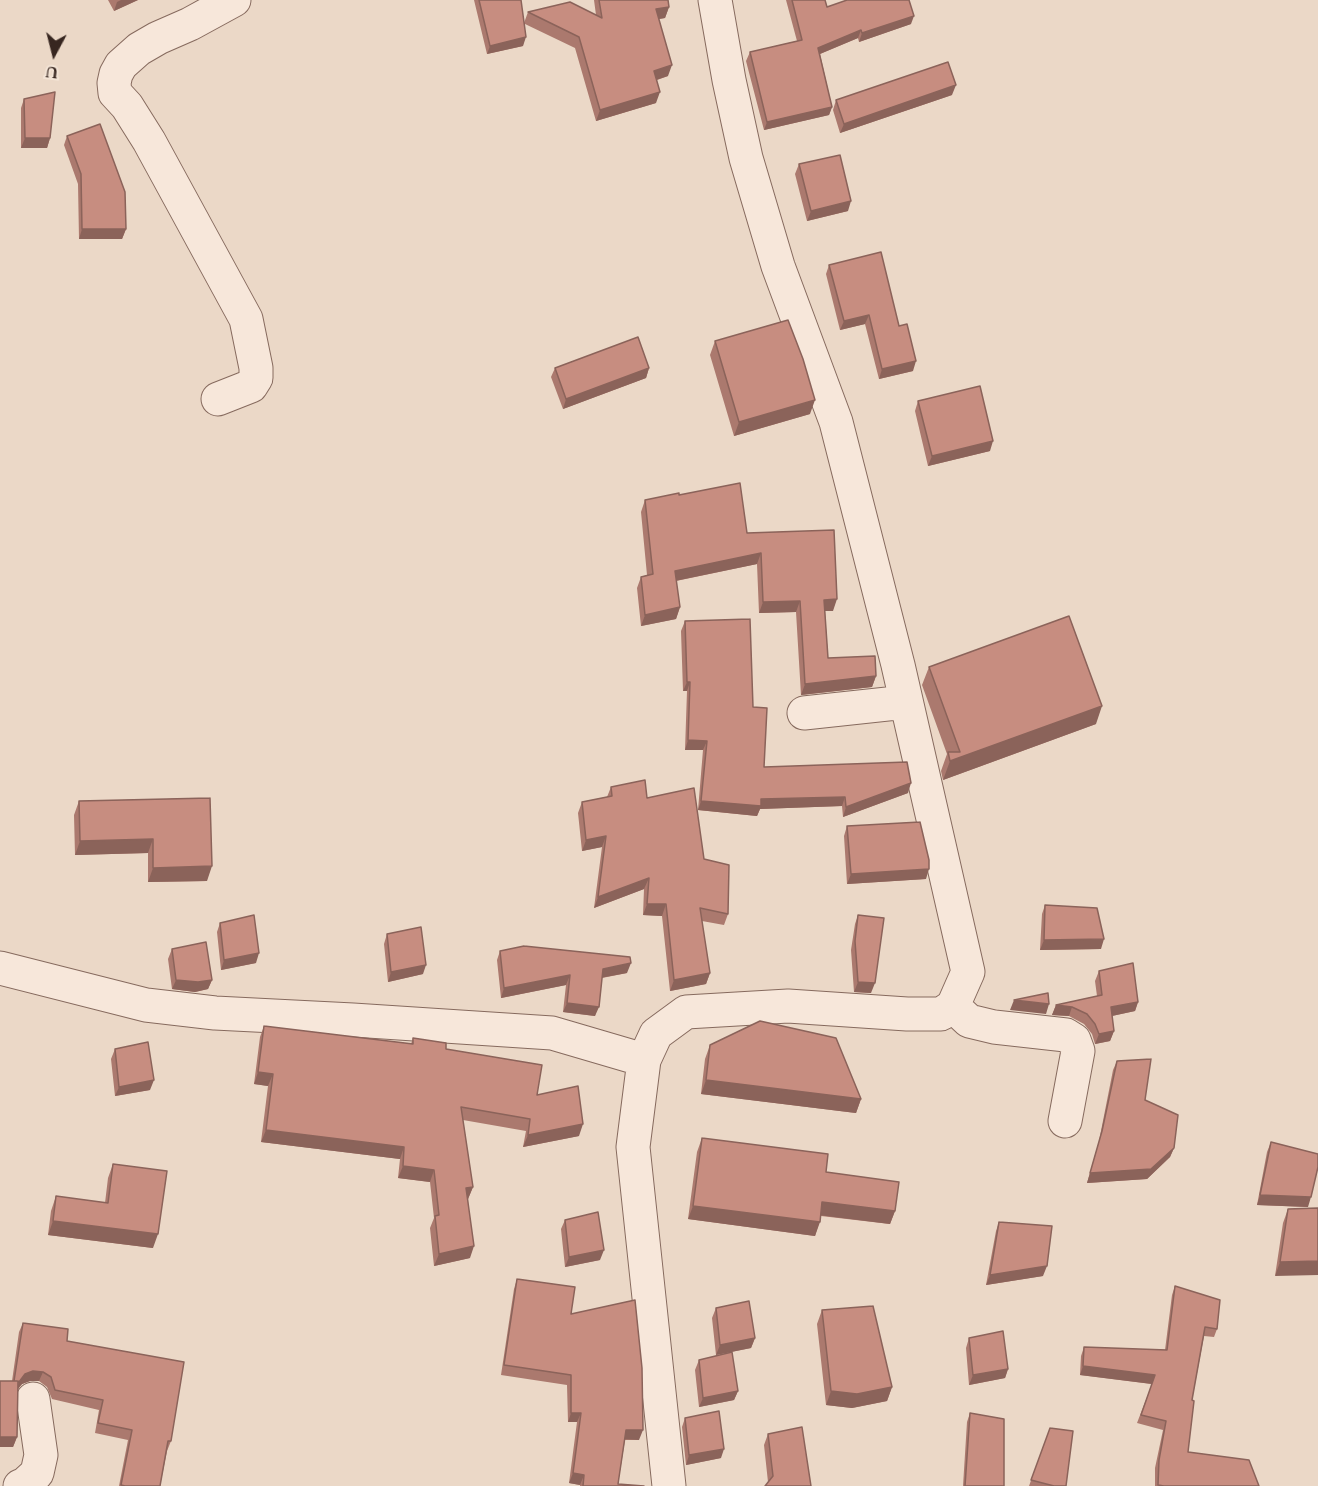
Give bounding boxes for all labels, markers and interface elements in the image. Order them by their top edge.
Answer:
north arrow [24,24,84,84]
text: U [44,59,60,85]

